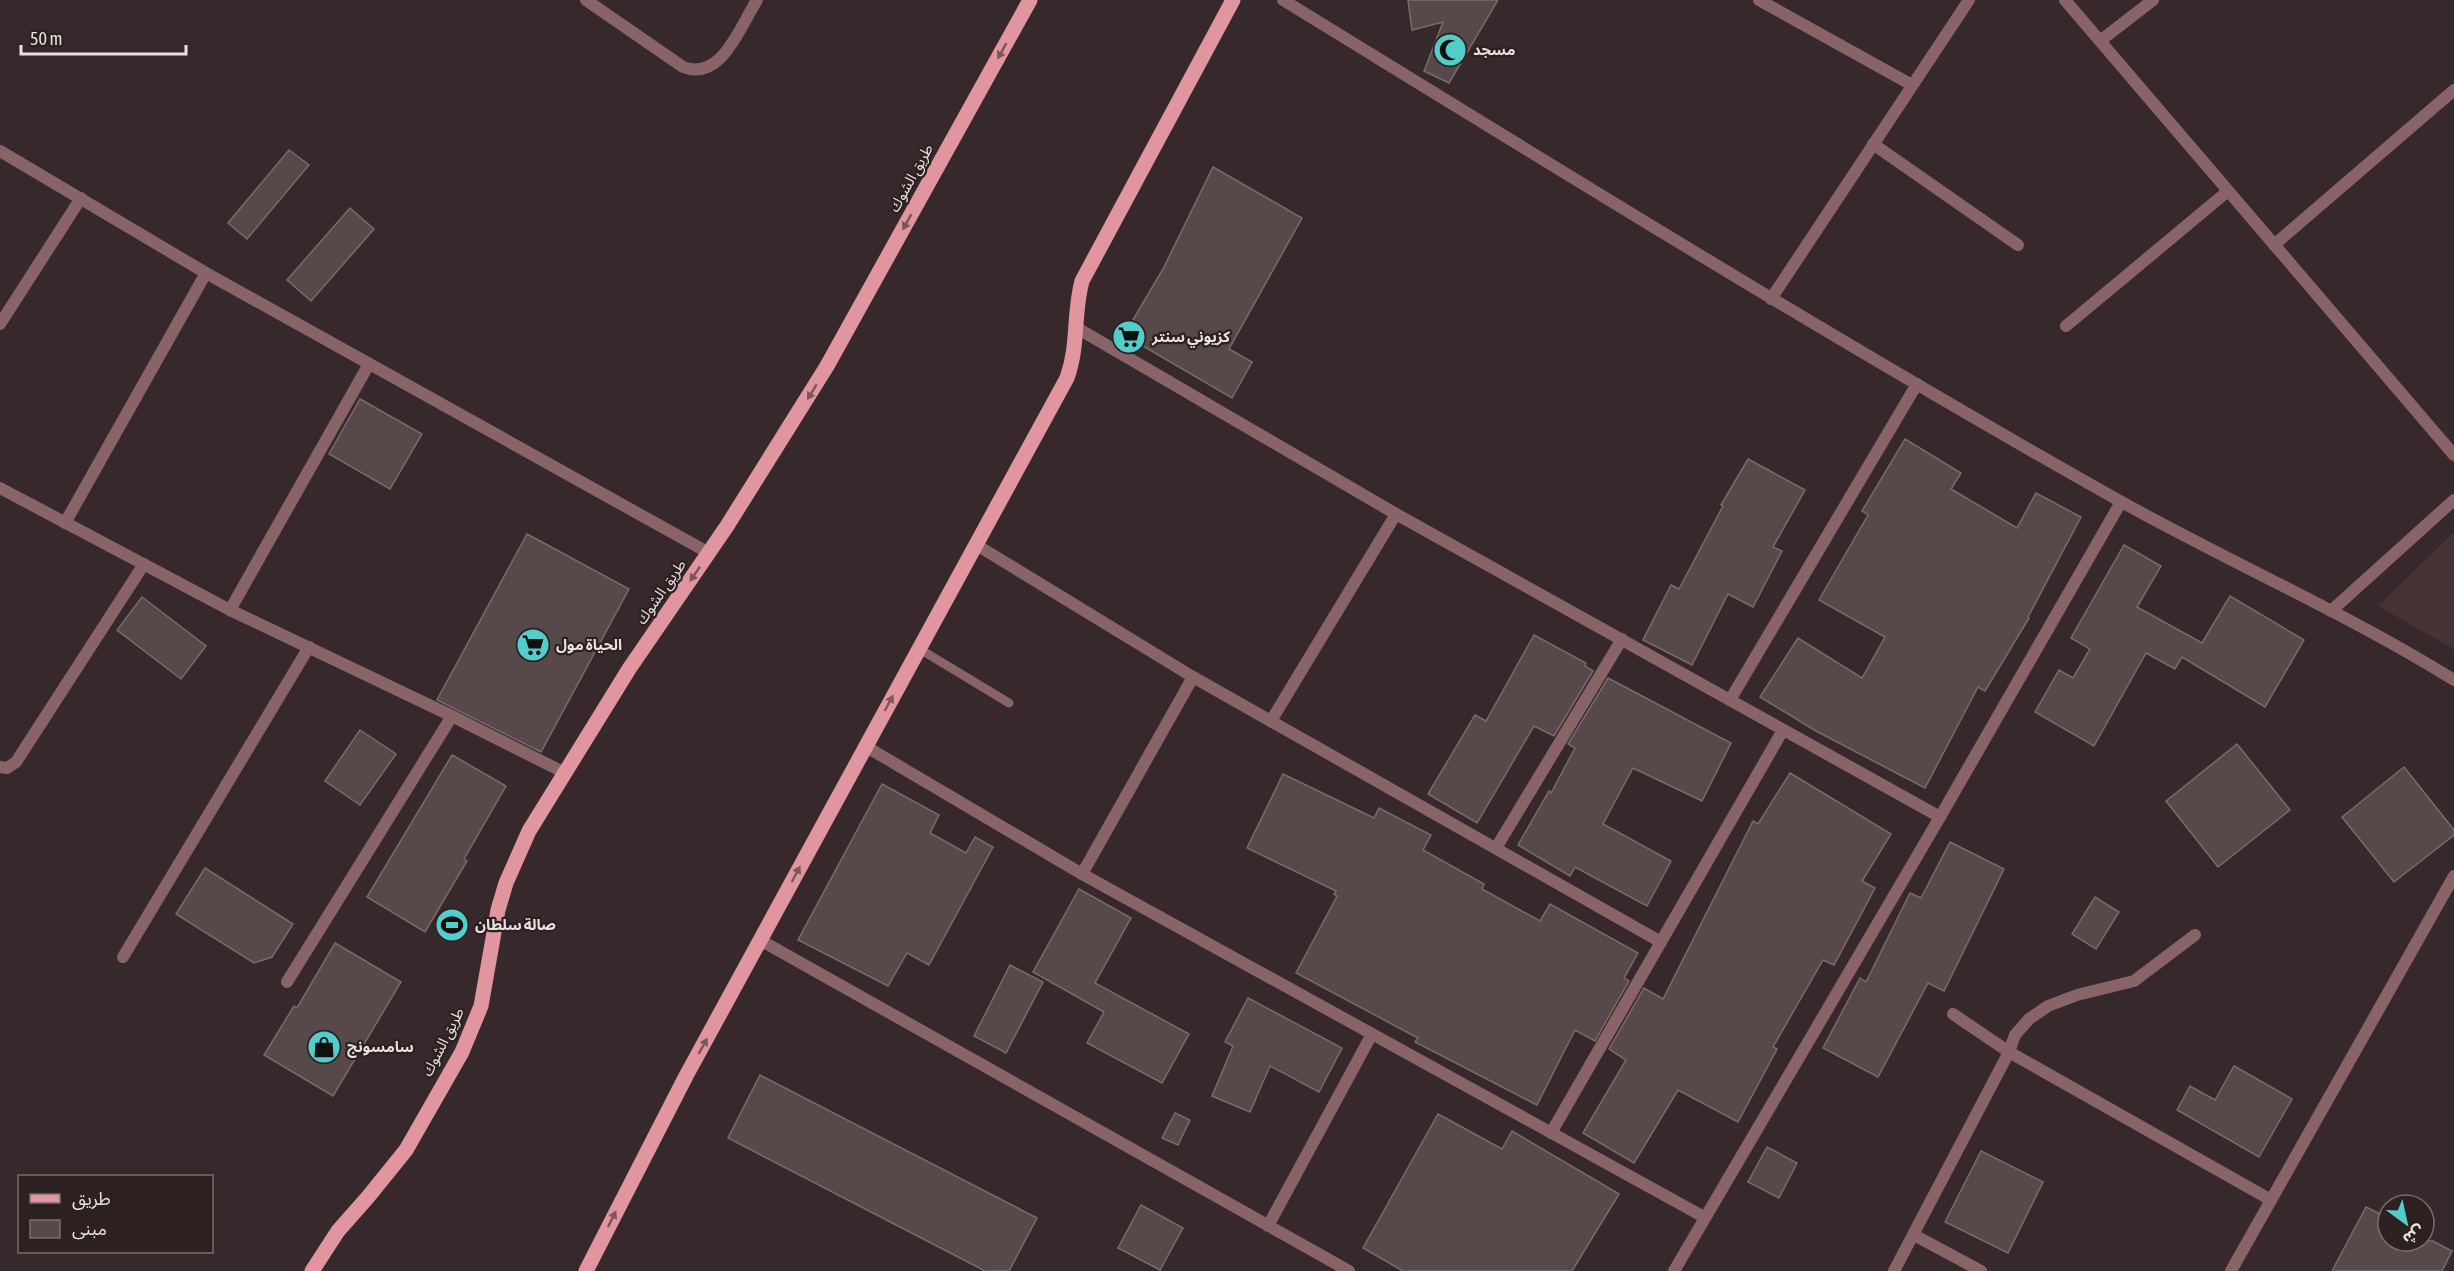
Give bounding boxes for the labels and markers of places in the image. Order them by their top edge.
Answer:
mosque icon: مسجد [1432,32,1468,68]
place label: مسجد [1473,41,1515,58]
supermarket icon: كزيوني سنتر [1111,319,1147,355]
place label: كزيوني سنتر [1151,328,1230,348]
supermarket icon: الحياة مول [515,627,551,663]
place label: الحياة مول [556,636,622,654]
sports icon: صالة سلطان [434,907,470,943]
place label: صالة سلطان [475,916,556,933]
shop icon: سامسونج [306,1029,342,1065]
place label: سامسونج [347,1038,414,1058]

